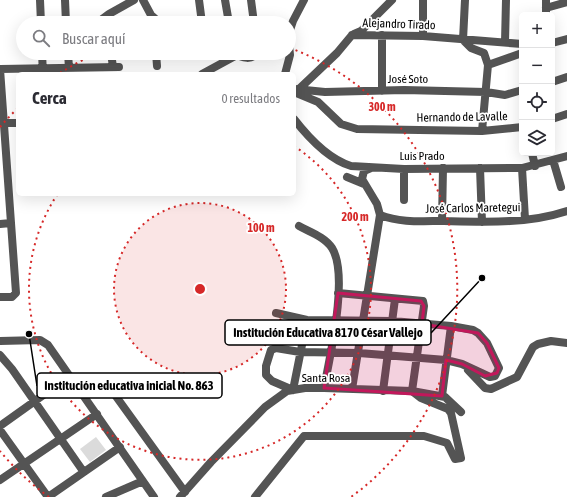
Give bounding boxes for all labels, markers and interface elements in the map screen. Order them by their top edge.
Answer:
map controls [519,12,555,156]
button: + [519,12,555,48]
search box [16,16,296,60]
street label: Alejandro Tirado [362,16,436,32]
icon: search [30,27,52,49]
text: Buscar aquí [62,30,125,47]
button: − [519,48,555,84]
street label: José Soto [388,72,429,86]
button: locate [519,84,555,120]
text: Cerca [32,88,67,108]
text: 0 resultados [221,91,280,106]
text: 300 m [368,100,396,114]
street label: Hernando de Lavalle [416,109,508,125]
button: layers [519,120,555,156]
street label: Luis Prado [399,149,445,163]
street label: José Carlos Maretegui [425,200,521,216]
text: 200 m [341,210,369,224]
text: 100 m [247,221,275,235]
centre of rings [193,282,207,296]
callout: Institución Educativa 8170 César Vallejo [225,320,431,345]
text: Institución Educativa 8170 César Vallejo [233,325,423,340]
street label: Santa Rosa [302,371,350,385]
callout: Institución educativa inicial No. 863 [37,373,222,398]
text: Institución educativa inicial No. 863 [44,378,214,393]

